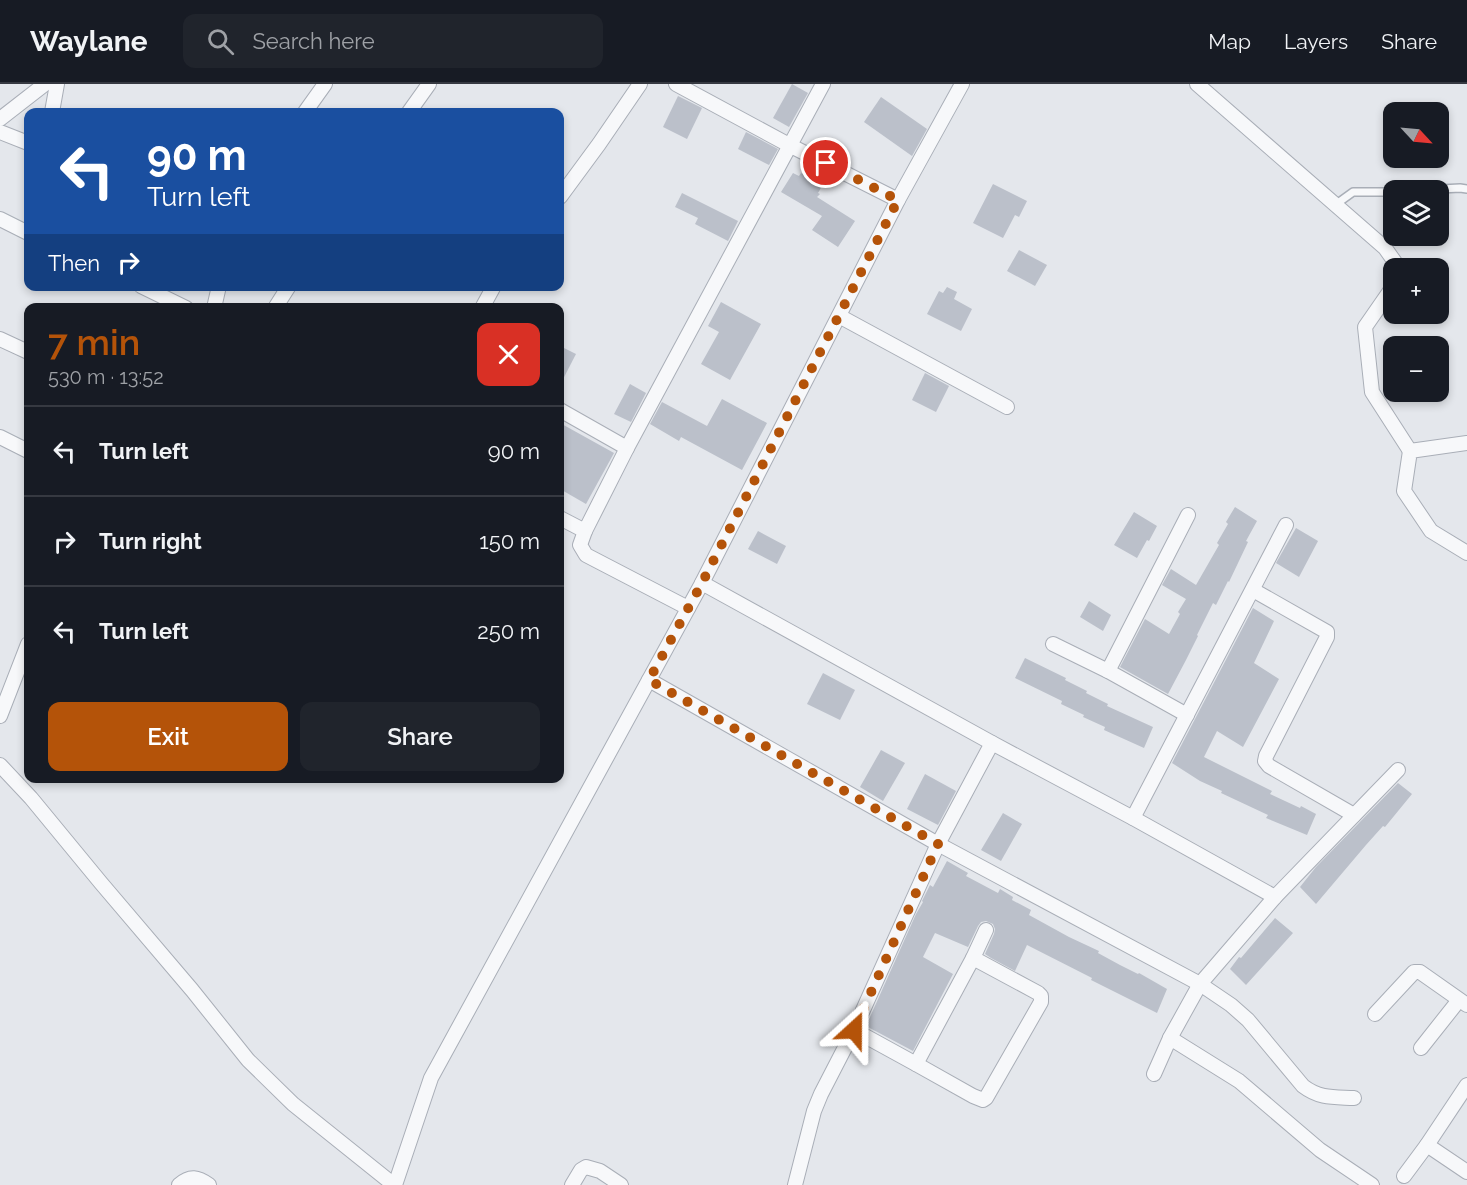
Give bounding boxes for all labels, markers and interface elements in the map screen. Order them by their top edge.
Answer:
search box [183,14,603,68]
text: Waylane [30,25,147,58]
icon: search [204,25,237,58]
text: Search here [252,28,375,54]
text: Map [1208,29,1251,54]
text: Layers [1284,29,1348,54]
text: Share [1381,29,1437,54]
north arrow [1383,102,1449,168]
map controls [1383,102,1449,402]
text: 90 m [147,131,247,180]
icon: left [48,132,126,210]
pin [800,137,851,188]
icon: arrive [809,146,842,179]
button: layers [1383,180,1449,246]
text: Turn left [147,181,250,212]
icon: right [112,246,145,279]
text: Then [48,250,100,276]
button: + [1383,258,1449,324]
text: 7 min [48,321,140,363]
button: close [477,323,540,386]
button: − [1383,336,1449,402]
text: 530 m · 13:52 [48,365,164,389]
icon: left [48,435,81,468]
text: Turn left [99,438,189,464]
text: 90 m [488,438,540,464]
icon: right [48,525,81,558]
text: Turn right [99,528,202,554]
text: 150 m [479,528,540,554]
icon: left [48,615,81,648]
text: Turn left [99,618,189,644]
text: 250 m [477,618,540,644]
button: Exit [48,702,288,771]
button: Share [300,702,540,771]
position arrow [822,998,886,1062]

